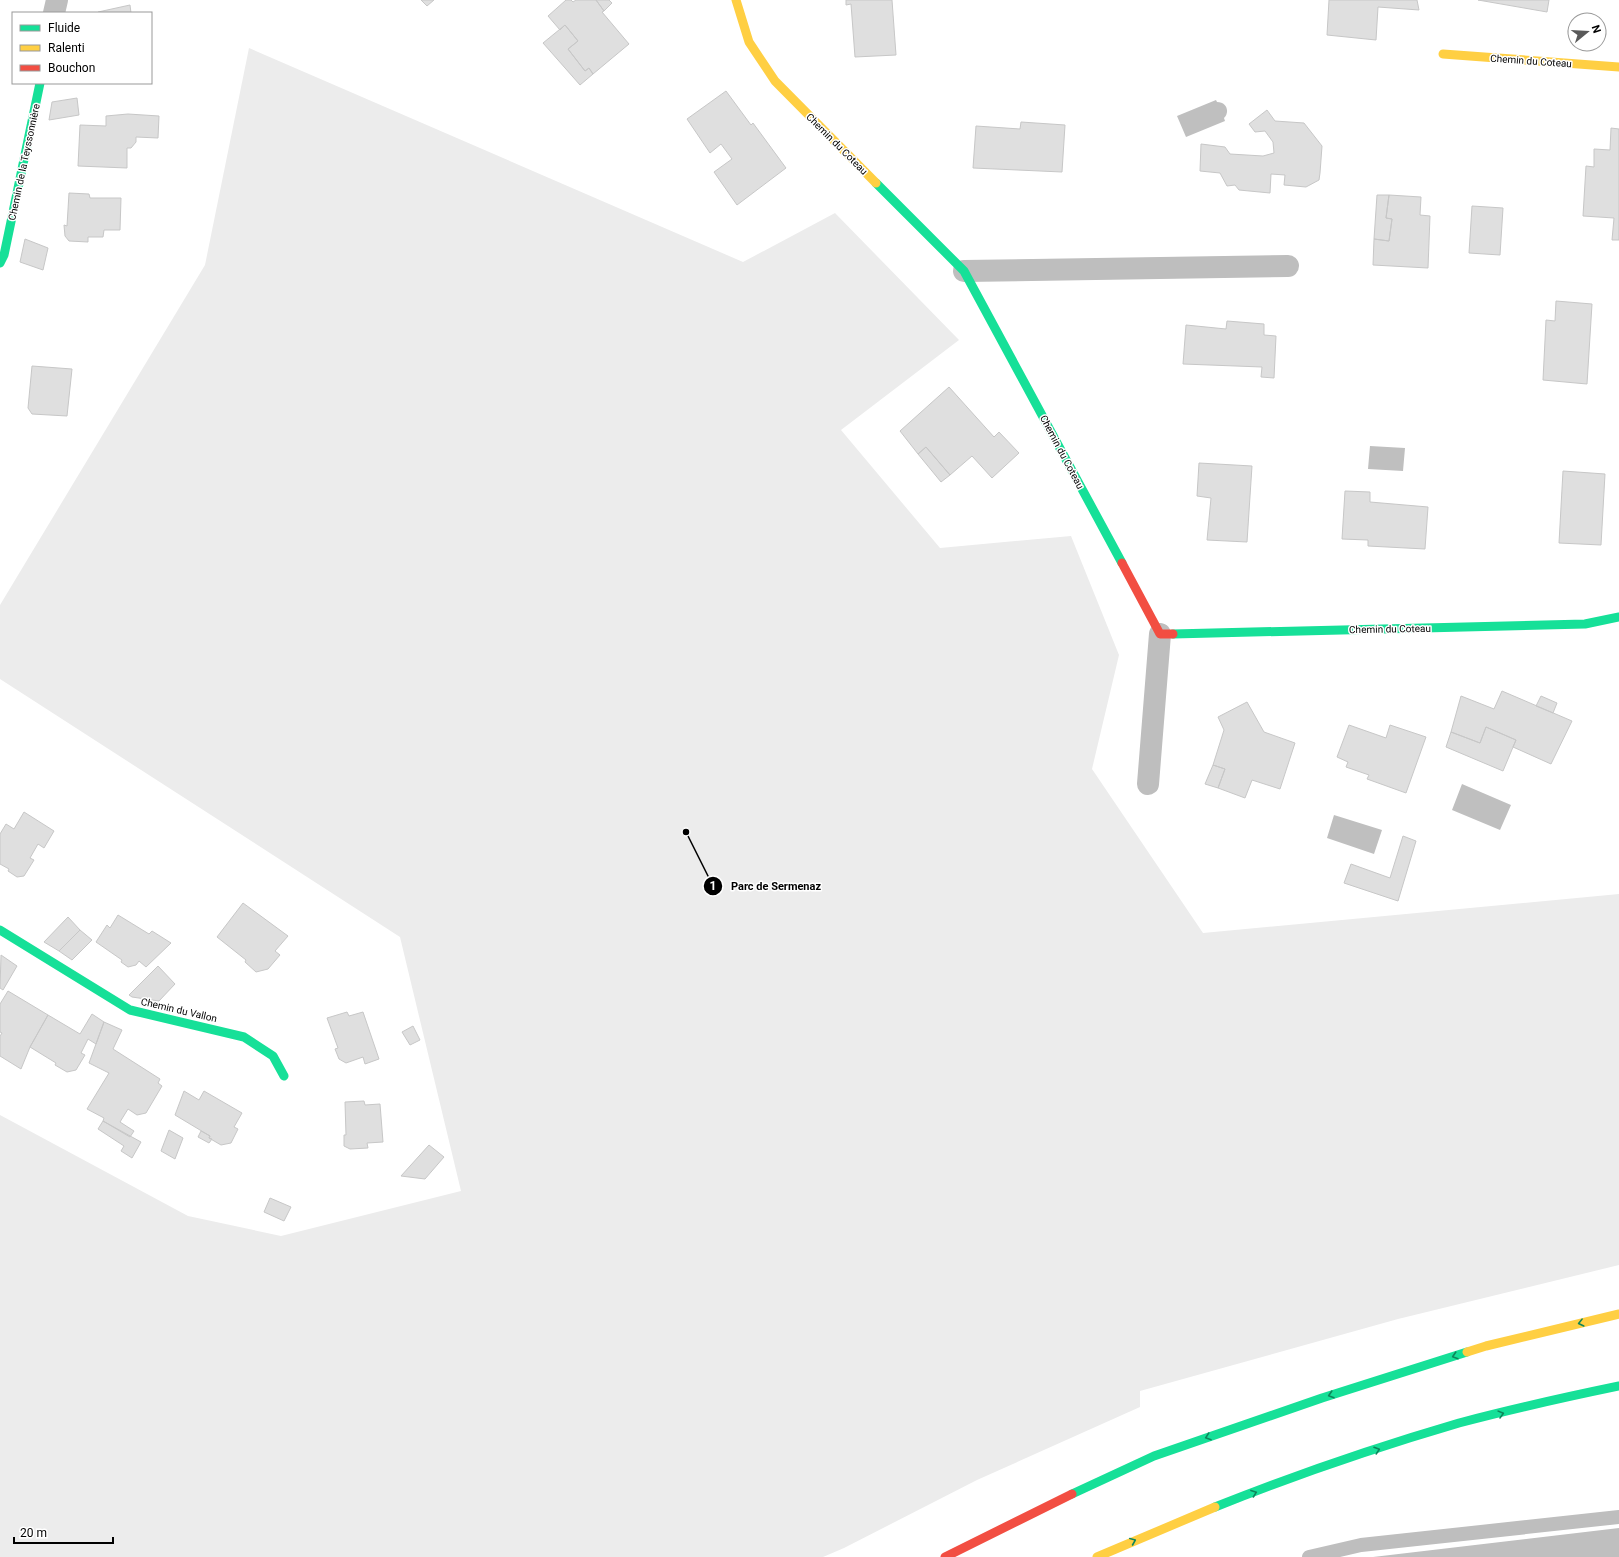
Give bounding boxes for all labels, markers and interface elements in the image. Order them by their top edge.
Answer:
legend [12,12,152,84]
north arrow [1567,12,1607,52]
text: Fluide [48,21,80,35]
text: N [1589,23,1603,35]
text: Ralenti [48,41,85,55]
street label: Chemin du Coteau [1490,53,1572,69]
text: Bouchon [48,61,95,75]
street label: Chemin de la Teyssonnière [6,103,42,221]
street label: Chemin du Coteau [804,111,870,177]
street label: Chemin du Coteau [1038,413,1086,491]
street label: Chemin du Coteau [1349,623,1431,635]
callout: Parc de Sermenaz [703,874,829,897]
text: 1 [710,879,716,893]
text: Parc de Sermenaz [731,880,821,893]
street label: Chemin du Vallon [140,996,218,1024]
one-way arrow [1578,1319,1584,1327]
one-way arrow [1452,1351,1459,1360]
one-way arrow [1328,1391,1335,1399]
one-way arrow [1498,1410,1504,1418]
one-way arrow [1205,1432,1212,1441]
one-way arrow [1373,1447,1380,1455]
one-way arrow [1250,1490,1257,1498]
scale bar [14,1519,113,1545]
text: 20 m [20,1526,47,1540]
one-way arrow [1129,1538,1136,1546]

